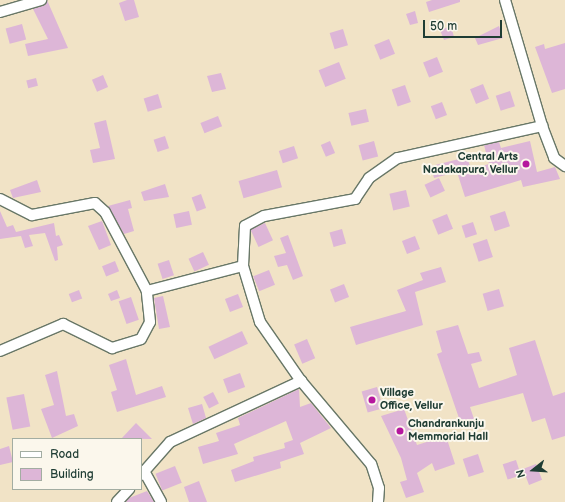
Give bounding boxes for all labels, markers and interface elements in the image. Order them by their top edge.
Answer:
scale bar [425,12,504,38]
text: 50 m [430,19,457,34]
place label: Central Arts Nadakapura, Vellur [422,151,518,177]
marker: Central Arts Nadakapura, Vellur [521,159,531,169]
place label: Village Office, Vellur [380,387,443,413]
marker: Village Office, Vellur [367,395,377,405]
place label: Chandrankunju Memmorial Hall [408,418,488,444]
marker: Chandrankunju Memmorial Hall [395,426,405,436]
legend [12,438,142,490]
text: Road [50,447,79,462]
north arrow [513,450,553,490]
text: Building [50,467,94,482]
text: N [514,468,528,480]

